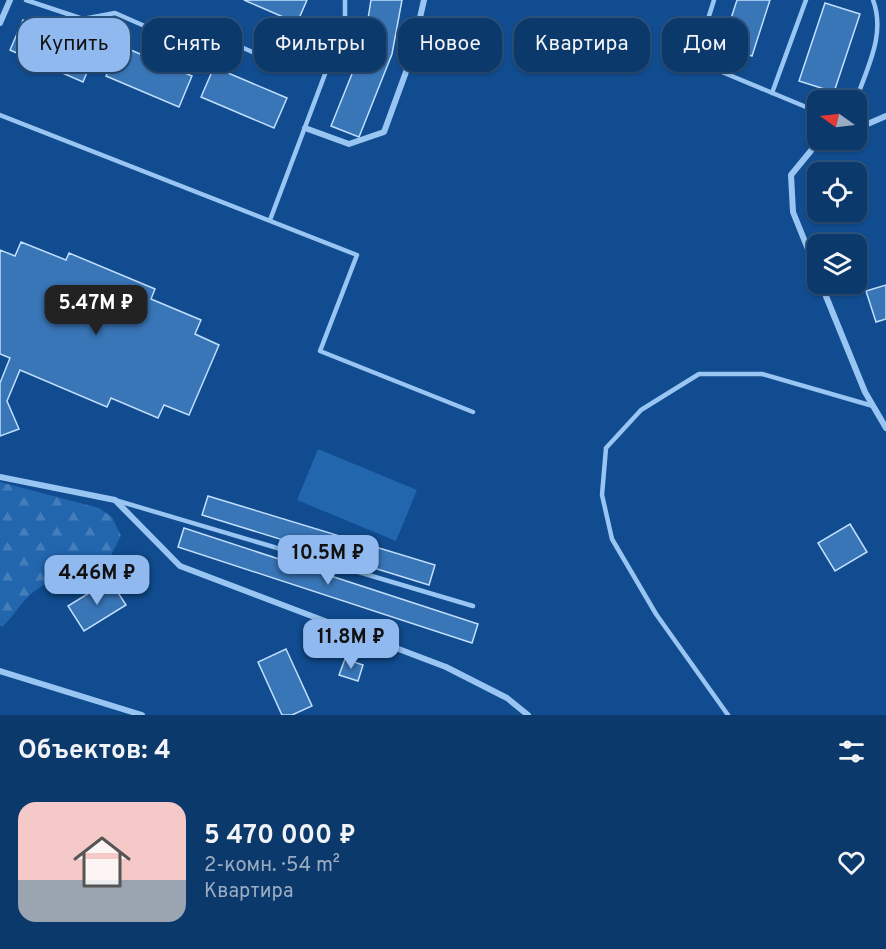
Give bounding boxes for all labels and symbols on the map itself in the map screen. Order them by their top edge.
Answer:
north arrow [807,90,867,150]
pin: 5.47M ₽ [41,285,151,336]
pin: 10.5M ₽ [273,535,383,586]
pin: 4.46M ₽ [42,555,152,606]
pin: 11.8M ₽ [296,619,406,670]

